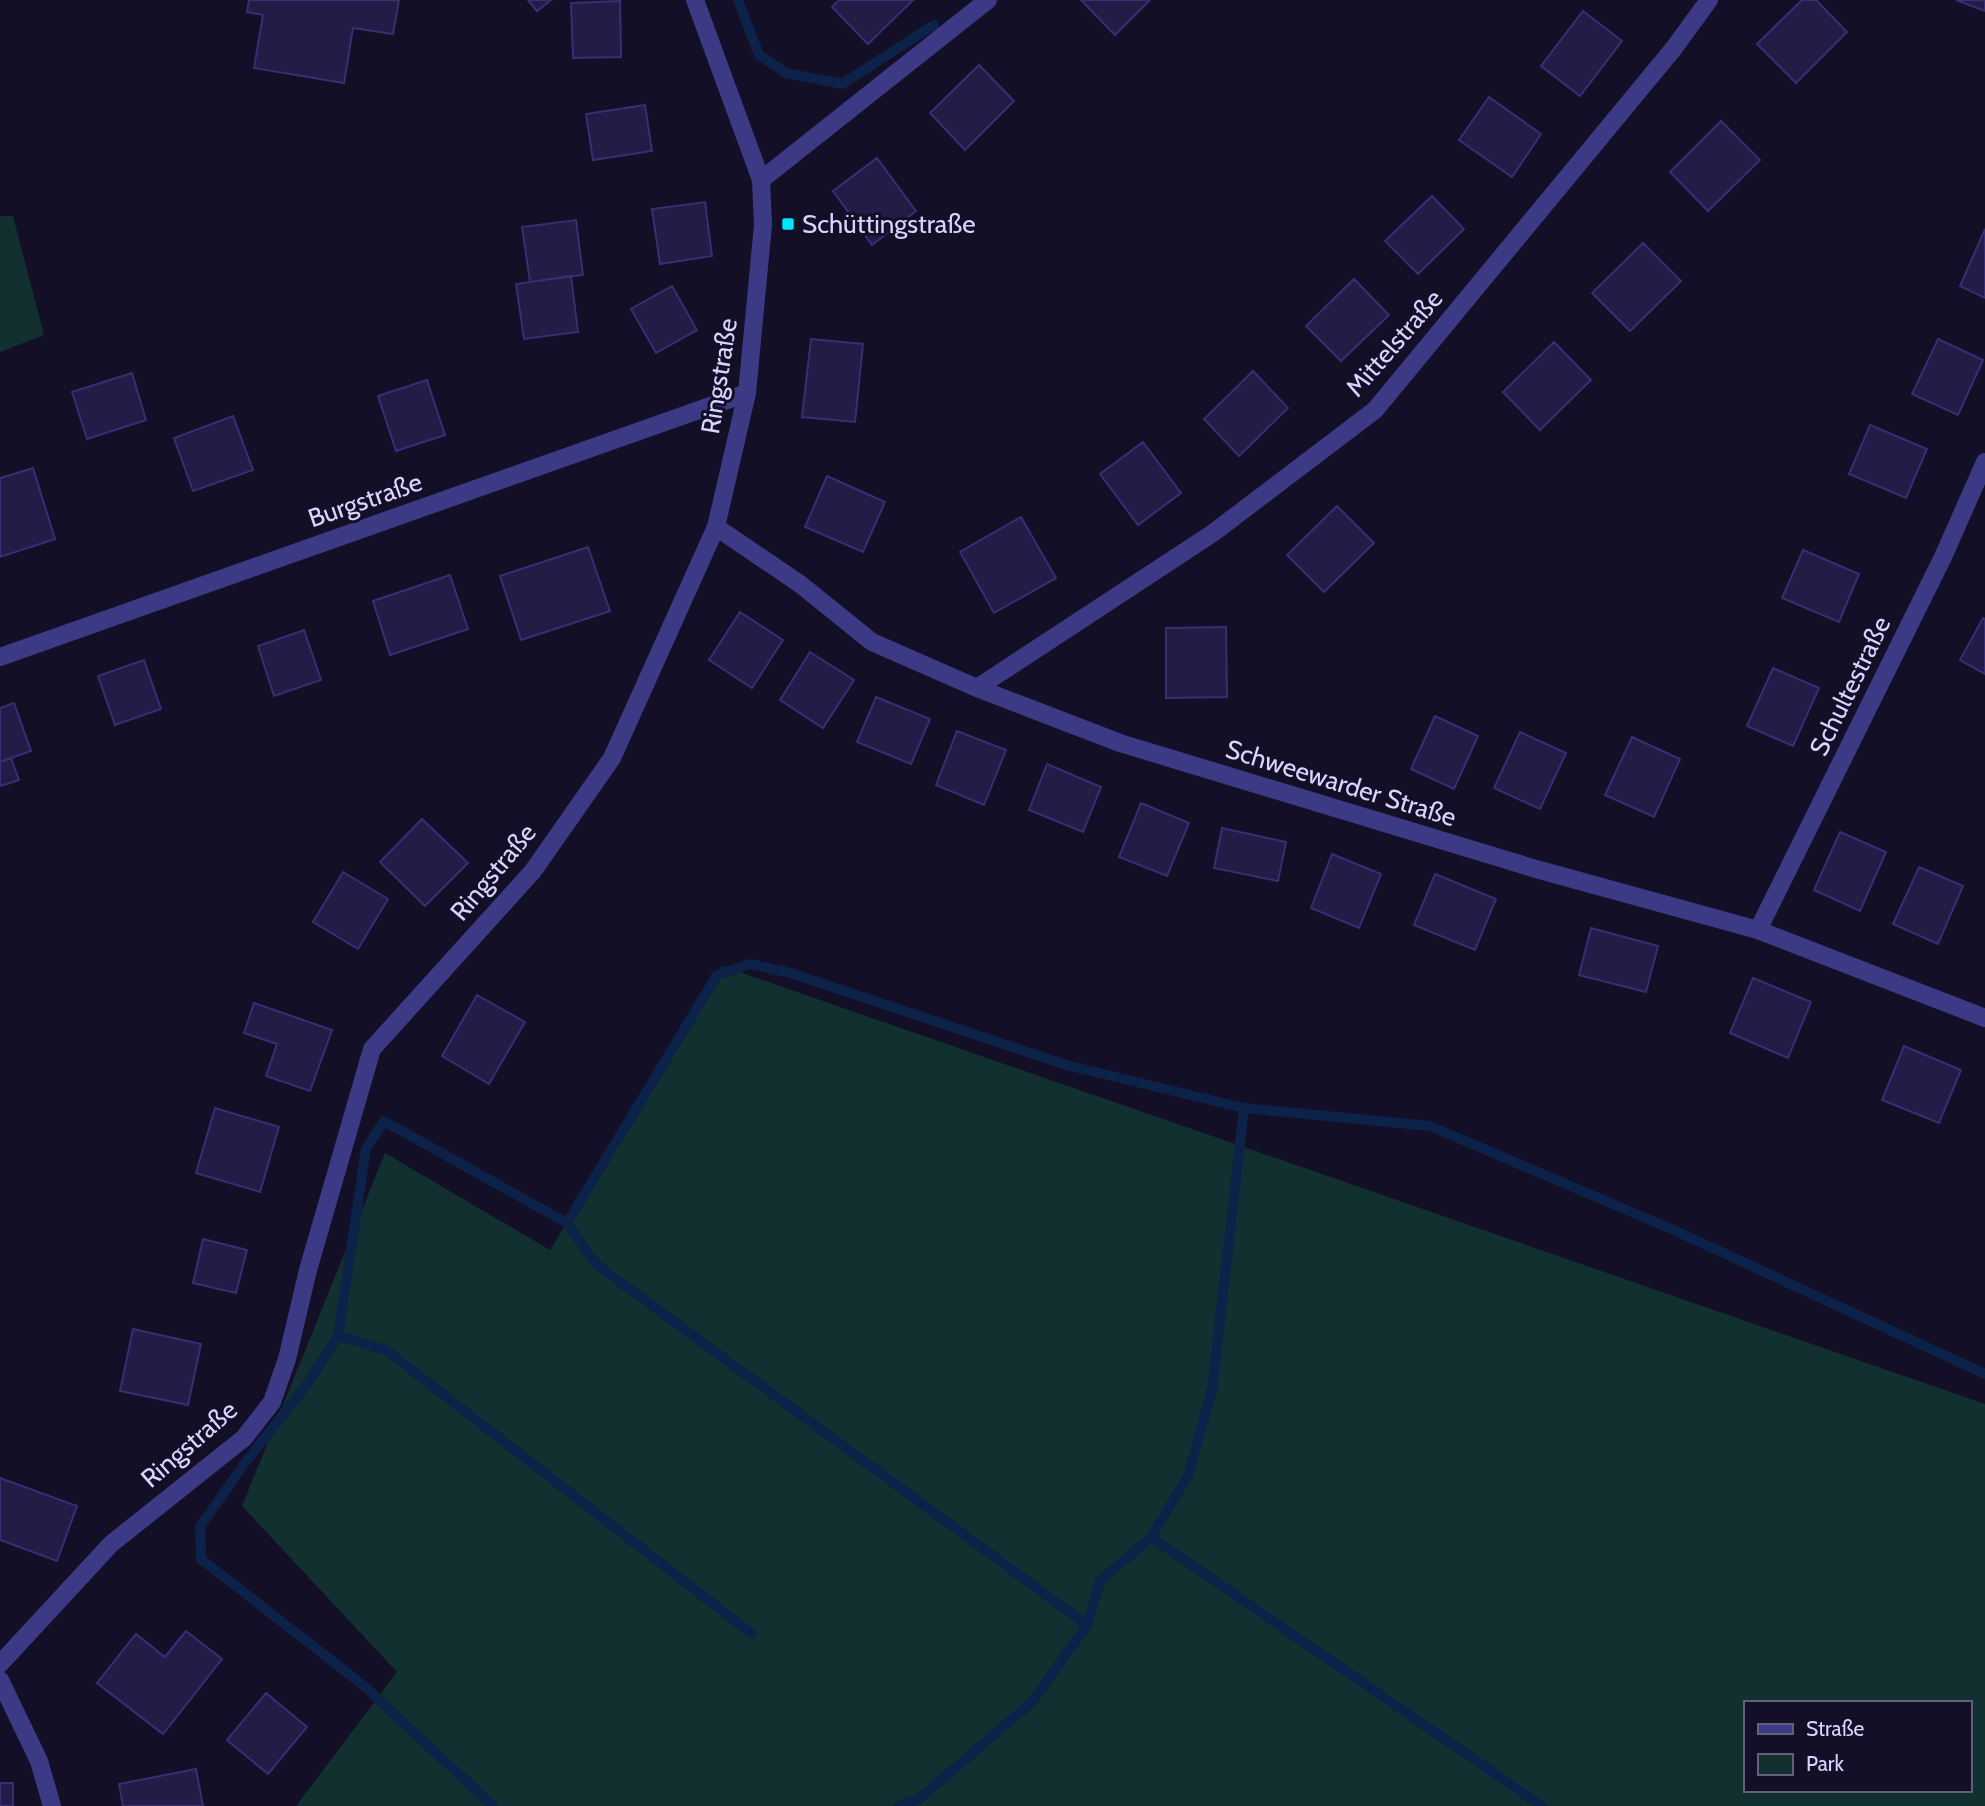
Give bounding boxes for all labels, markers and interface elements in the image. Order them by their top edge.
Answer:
place label: Schüttingstraße [802,208,975,240]
marker: Schüttingstraße [780,216,796,232]
street label: Mittelstraße [1339,283,1449,403]
street label: Ringstraße [694,316,744,436]
street label: Burgstraße [304,466,426,534]
street label: Schultestraße [1803,611,1897,761]
street label: Schweewarder Straße [1222,733,1460,833]
street label: Ringstraße [443,817,543,927]
street label: Ringstraße [134,1394,244,1494]
legend [1744,1701,1971,1792]
text: Straße [1806,1716,1865,1741]
text: Park [1806,1751,1844,1776]

